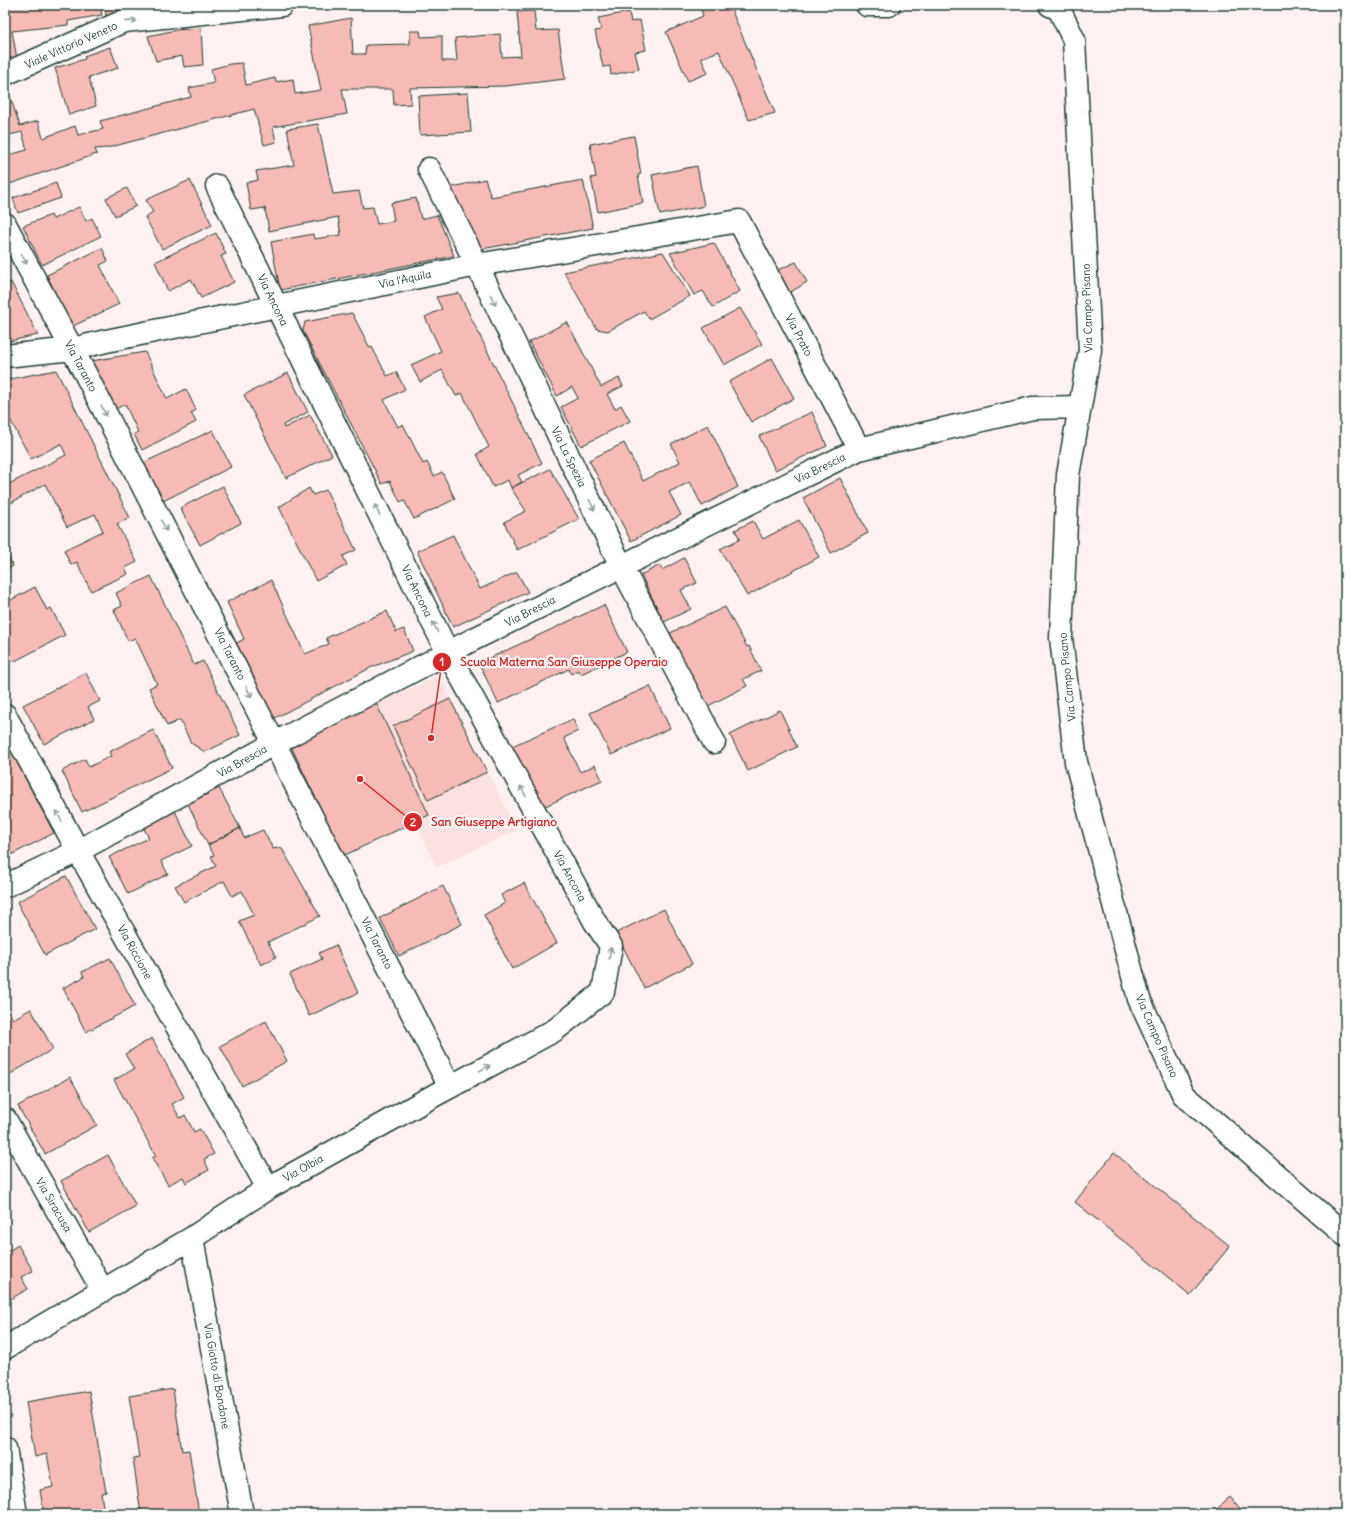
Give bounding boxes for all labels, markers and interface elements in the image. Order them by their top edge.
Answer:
one-way arrow [124,17,137,24]
street label: Viale Vittorio Veneto [23,18,119,72]
one-way arrow [20,253,28,265]
street label: Via Campo Pisano [1078,263,1096,353]
street label: Via l'Aquila [378,267,432,291]
street label: Via Ancona [254,272,292,328]
one-way arrow [490,293,497,305]
street label: Via Prato [782,312,816,358]
street label: Via Taranto [62,338,100,394]
one-way arrow [101,404,109,416]
street label: Via La Spezia [548,425,590,489]
street label: Via Brescia [792,450,848,486]
one-way arrow [589,499,596,511]
one-way arrow [373,505,380,517]
one-way arrow [161,520,168,532]
street label: Via Ancona [398,563,436,619]
street label: Via Brescia [502,592,558,630]
one-way arrow [431,621,438,633]
street label: Via Taranto [211,626,249,682]
street label: Via Campo Pisano [1055,632,1079,722]
callout: Scuola Materna San Giuseppe Operaio [432,650,676,674]
text: 1 [440,654,444,669]
text: Scuola Materna San Giuseppe Operaio [460,654,668,670]
one-way arrow [246,685,253,697]
street label: Via Brescia [215,742,269,780]
one-way arrow [519,785,527,797]
one-way arrow [55,810,63,822]
callout: San Giuseppe Artigiano [403,810,565,834]
text: 2 [410,814,417,829]
text: San Giuseppe Artigiano [431,814,557,830]
street label: Via Ancona [550,848,590,904]
street label: Via Taranto [358,915,396,971]
street label: Via Riccione [114,922,156,982]
one-way arrow [606,947,614,960]
street label: Via Campo Pisano [1132,992,1182,1080]
one-way arrow [479,1064,491,1072]
street label: Via Olbia [280,1151,326,1185]
street label: Via Siracusa [33,1175,75,1235]
street label: Via Giotto di Bondone [201,1322,233,1430]

